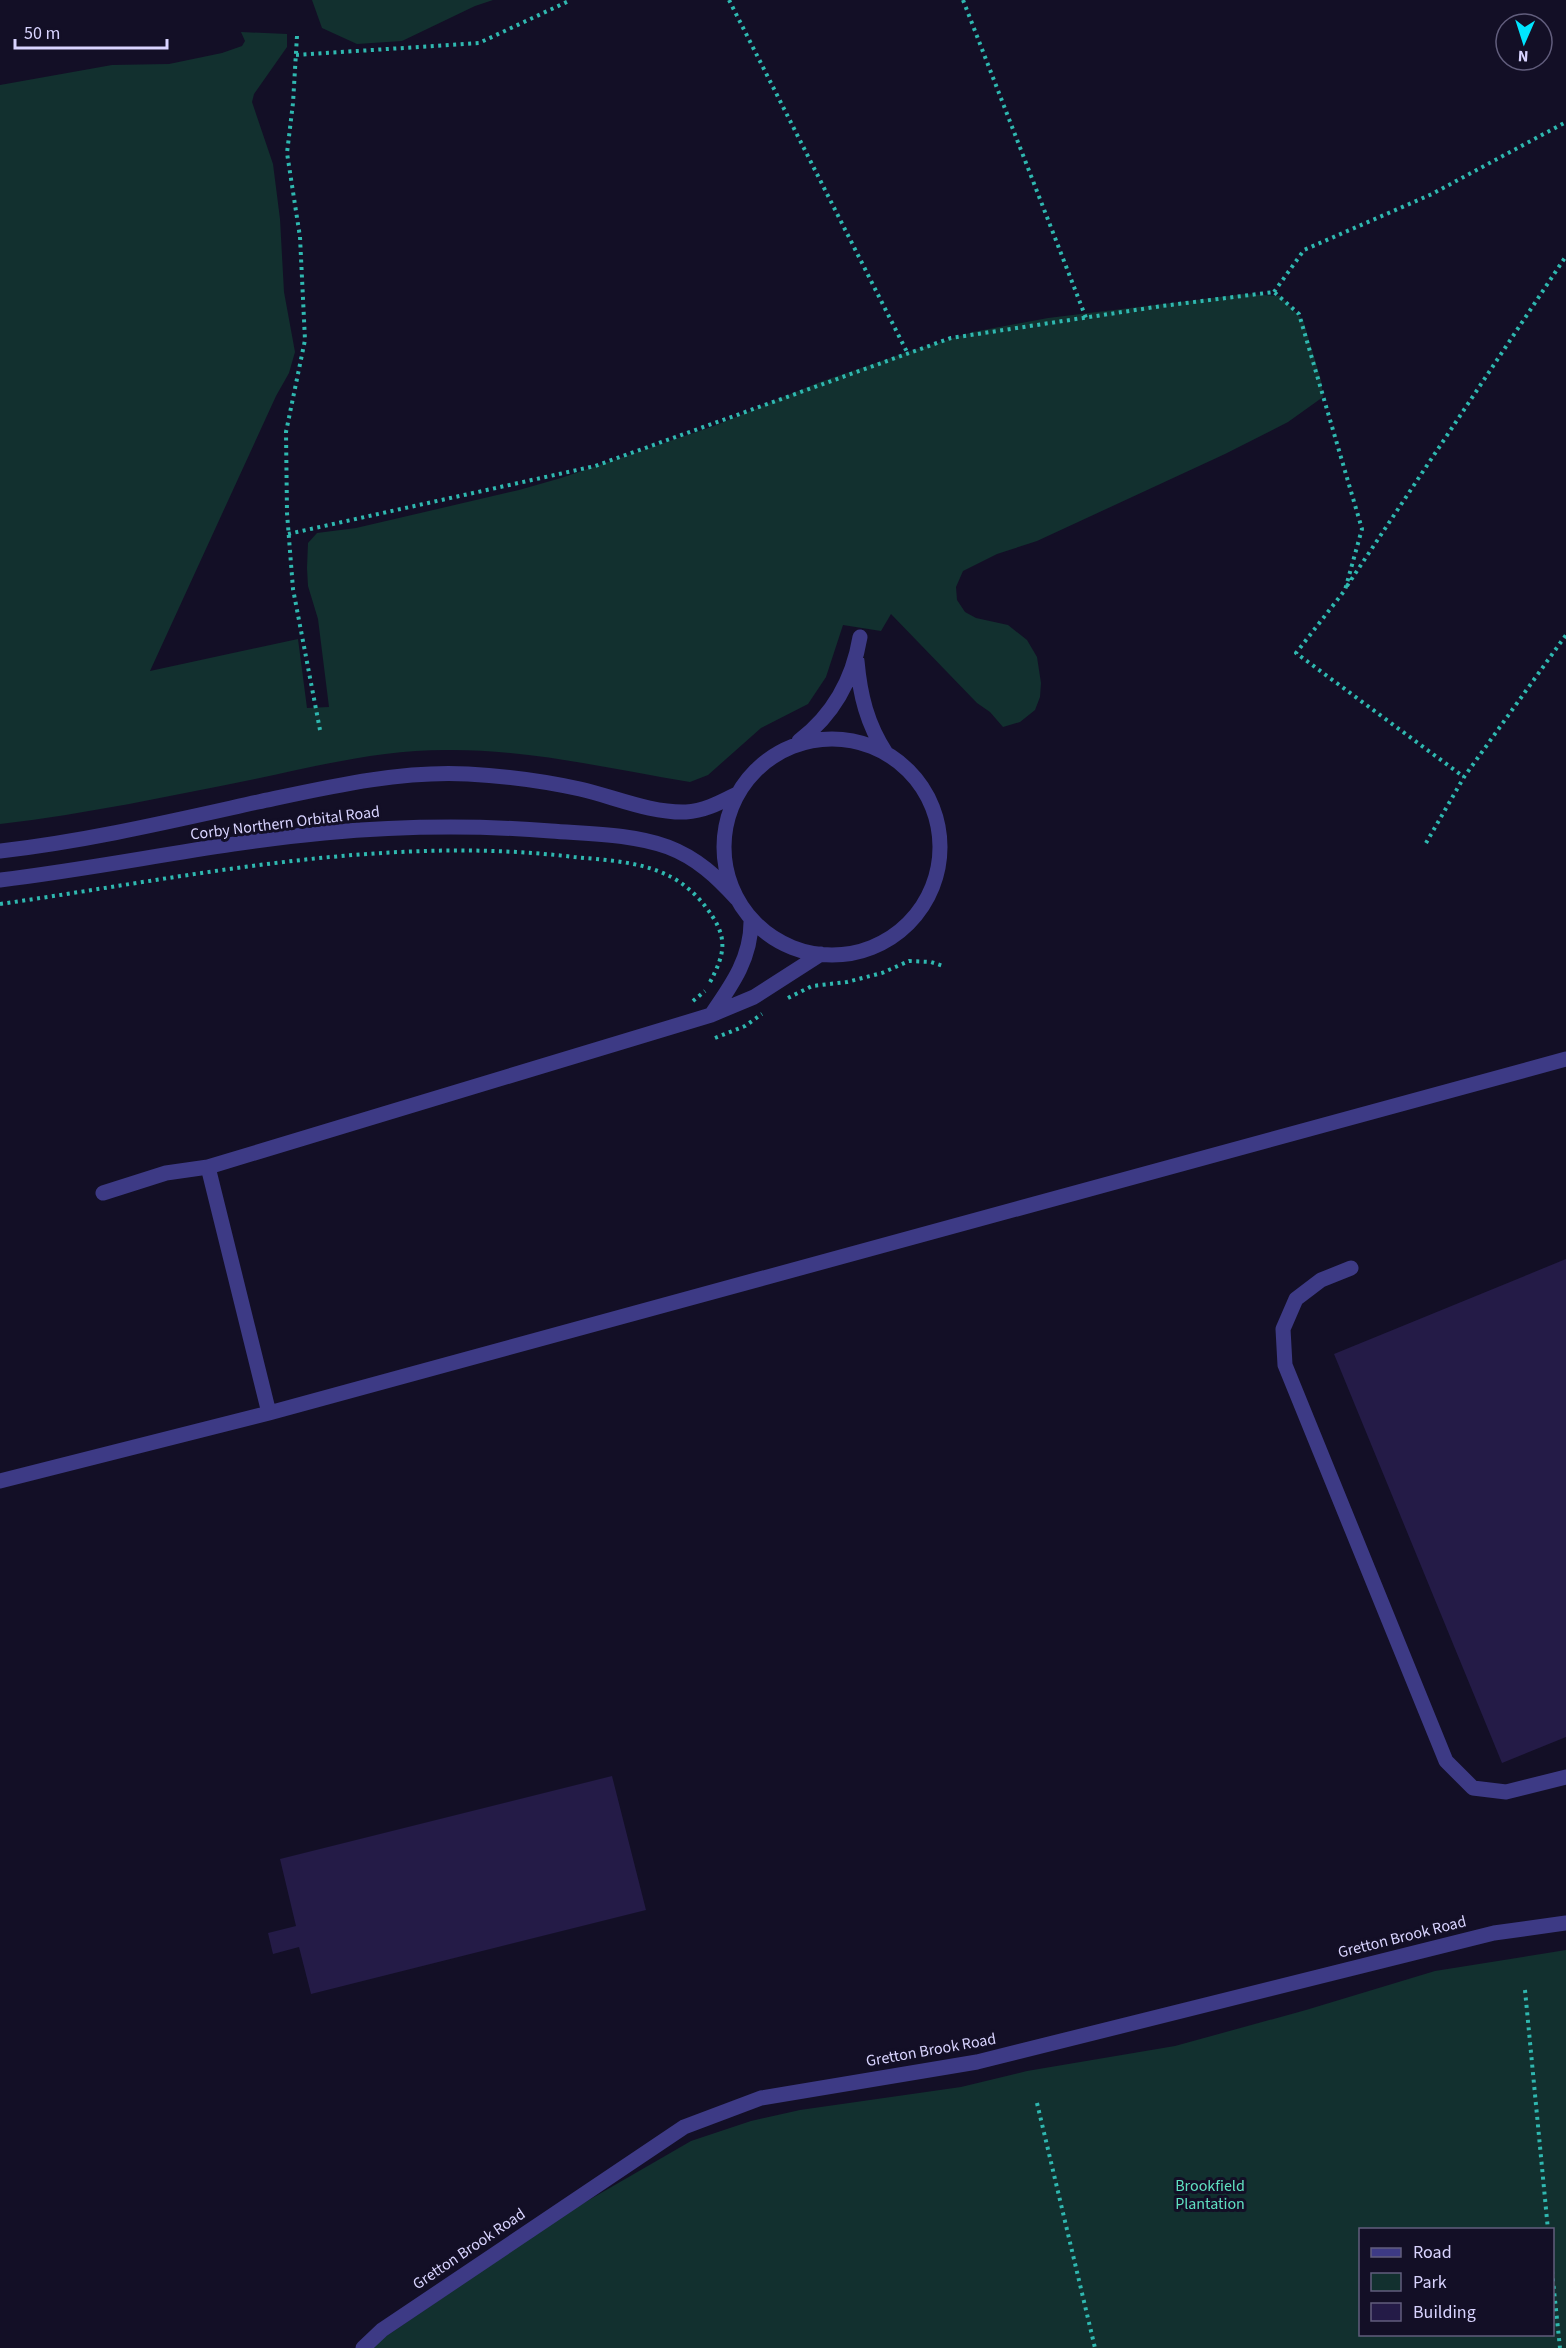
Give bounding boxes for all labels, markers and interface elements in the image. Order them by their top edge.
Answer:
scale bar [15,12,166,50]
north arrow [1494,12,1554,72]
text: 50 m [24,21,60,46]
text: N [1517,45,1529,67]
street label: Corby Northern Orbital Road [189,800,381,846]
street label: Gretton Brook Road [1336,1910,1468,1964]
street label: Gretton Brook Road [864,2028,998,2072]
park label: Brookfield Plantation [1175,2175,1245,2215]
street label: Gretton Brook Road [408,2203,530,2295]
legend [1359,2228,1554,2336]
text: Road [1413,2240,1452,2265]
text: Park [1413,2270,1447,2295]
text: Building [1413,2300,1476,2325]

